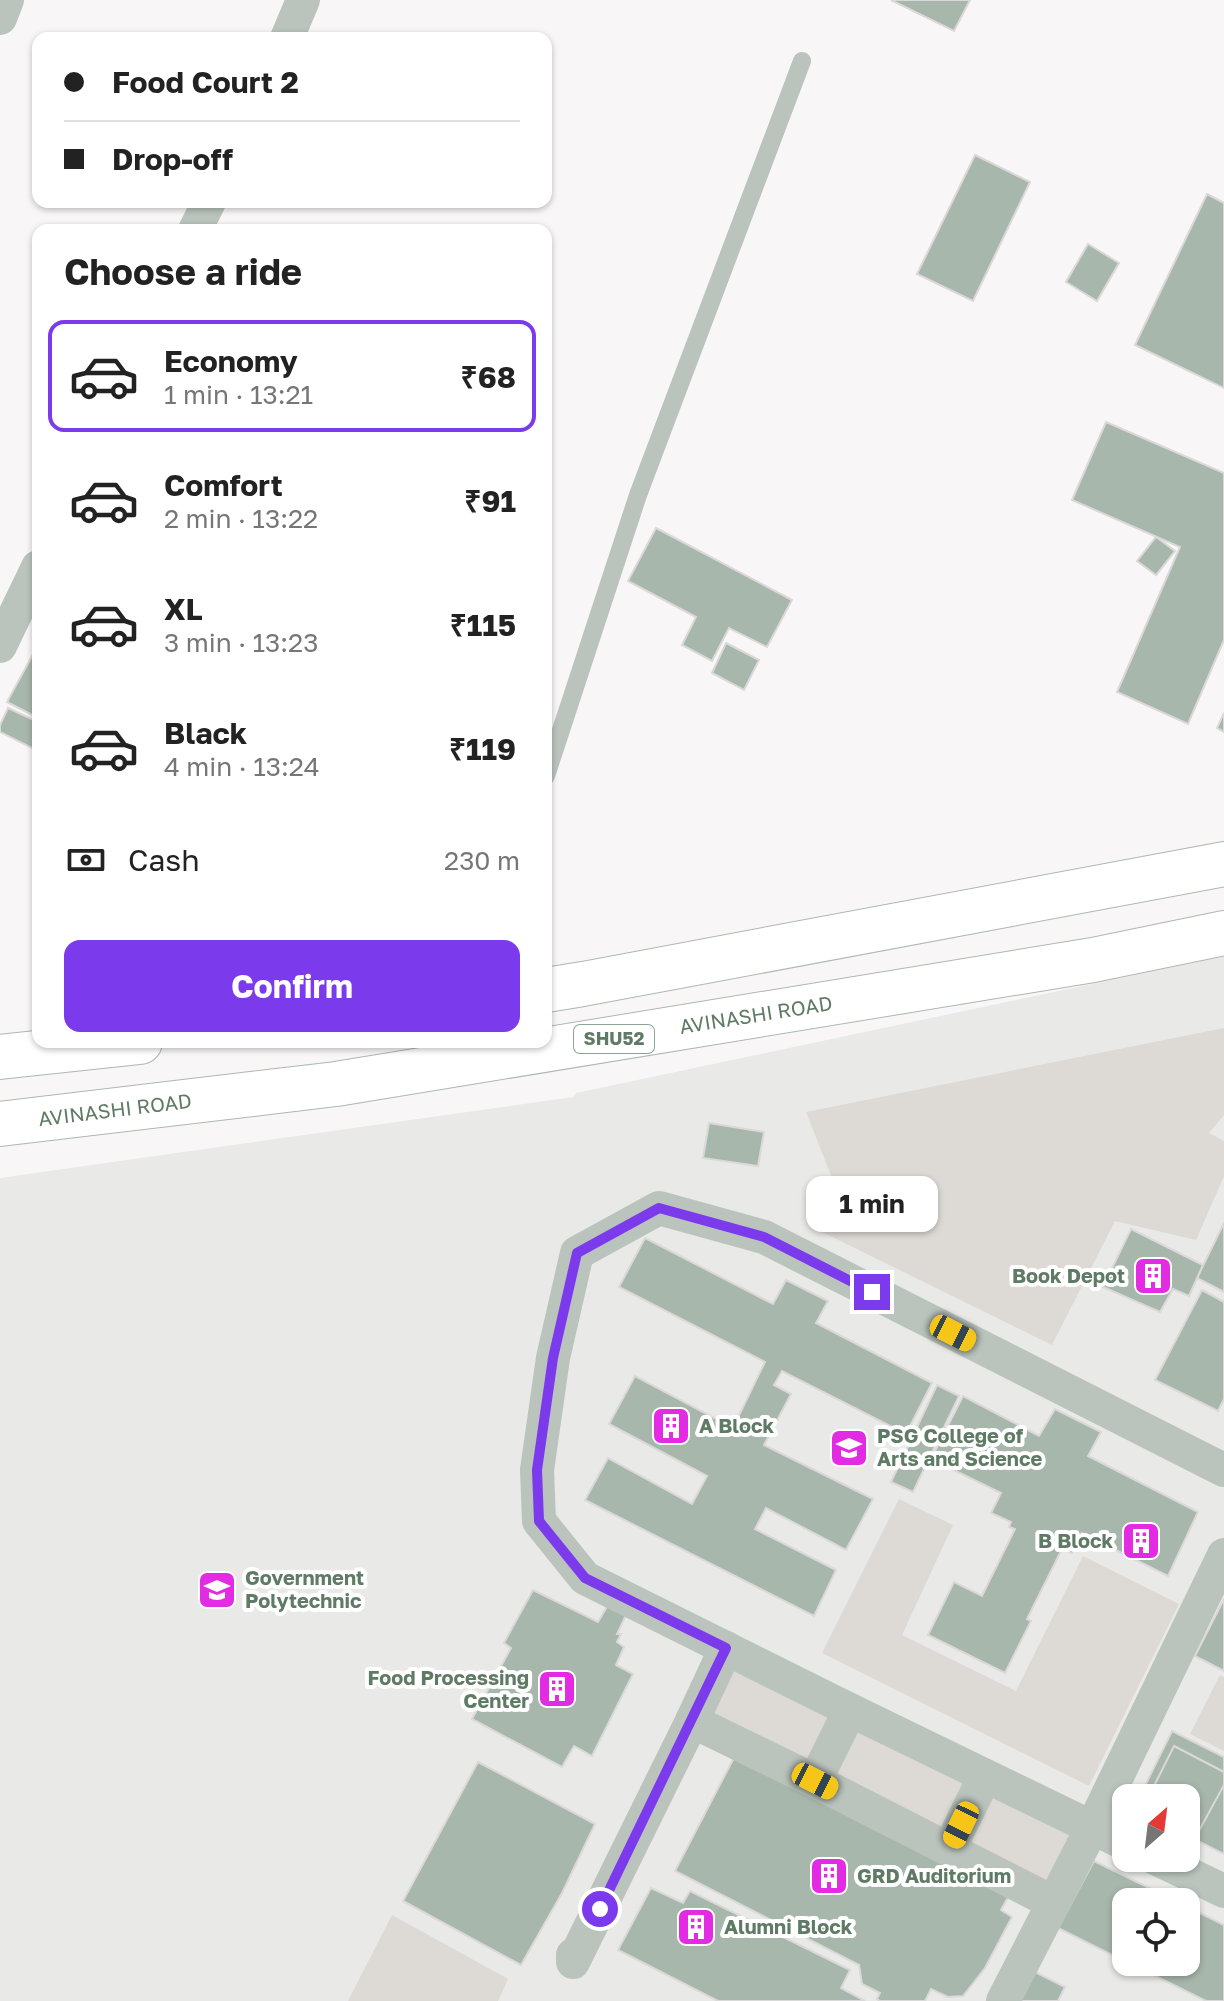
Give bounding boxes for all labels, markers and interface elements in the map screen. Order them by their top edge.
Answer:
text: Food Court 2 [112,64,299,100]
text: Drop-off [112,141,233,177]
text: Choose a ride [64,250,302,293]
icon: car [68,340,140,412]
text: Economy [164,343,298,379]
text: ₹68 [461,359,516,395]
text: 1 min · 13:21 [164,379,313,410]
icon: car [68,464,140,536]
text: Comfort [164,467,283,503]
text: ₹91 [464,483,516,519]
text: 2 min · 13:22 [164,503,318,534]
icon: car [68,588,140,660]
text: XL [164,591,203,627]
text: ₹115 [450,607,516,643]
text: 3 min · 13:23 [164,627,318,658]
icon: car [68,712,140,784]
text: Black [164,715,247,751]
text: ₹119 [449,731,516,767]
text: 4 min · 13:24 [164,751,320,782]
icon: cash [64,838,108,882]
text: Cash [128,842,200,878]
text: 230 m [444,845,520,876]
button: Confirm [64,940,520,1032]
street label: AVINASHI ROAD [678,990,834,1038]
road number: SHU52 [574,1025,654,1053]
street label: AVINASHI ROAD [37,1088,193,1130]
callout: 1 min [806,1176,938,1232]
text: 1 min [839,1188,905,1219]
building icon: Book Depot [1132,1255,1174,1297]
place label: Book Depot [1012,1263,1125,1287]
route end [854,1274,890,1310]
car [926,1311,980,1355]
building icon: A Block [650,1405,692,1447]
place label: A Block [699,1413,774,1437]
place label: PSG College of Arts and Science [877,1423,1042,1470]
school or university icon: PSG College of Arts and Science [828,1427,870,1469]
building icon: B Block [1120,1520,1162,1562]
place label: B Block [1038,1528,1113,1552]
place label: Government Polytechnic [245,1565,364,1612]
school or university icon: Government Polytechnic [196,1569,238,1611]
place label: Food Processing Center [368,1665,529,1712]
building icon: Food Processing Center [536,1668,578,1710]
car [788,1759,842,1803]
north arrow [1112,1784,1200,1872]
map controls [1112,1784,1200,1976]
car [940,1798,982,1852]
building icon: GRD Auditorium [808,1855,850,1897]
place label: GRD Auditorium [857,1863,1011,1887]
button: locate [1112,1888,1200,1976]
route start [582,1891,618,1927]
building icon: Alumni Block [675,1906,717,1948]
place label: Alumni Block [724,1914,853,1938]

